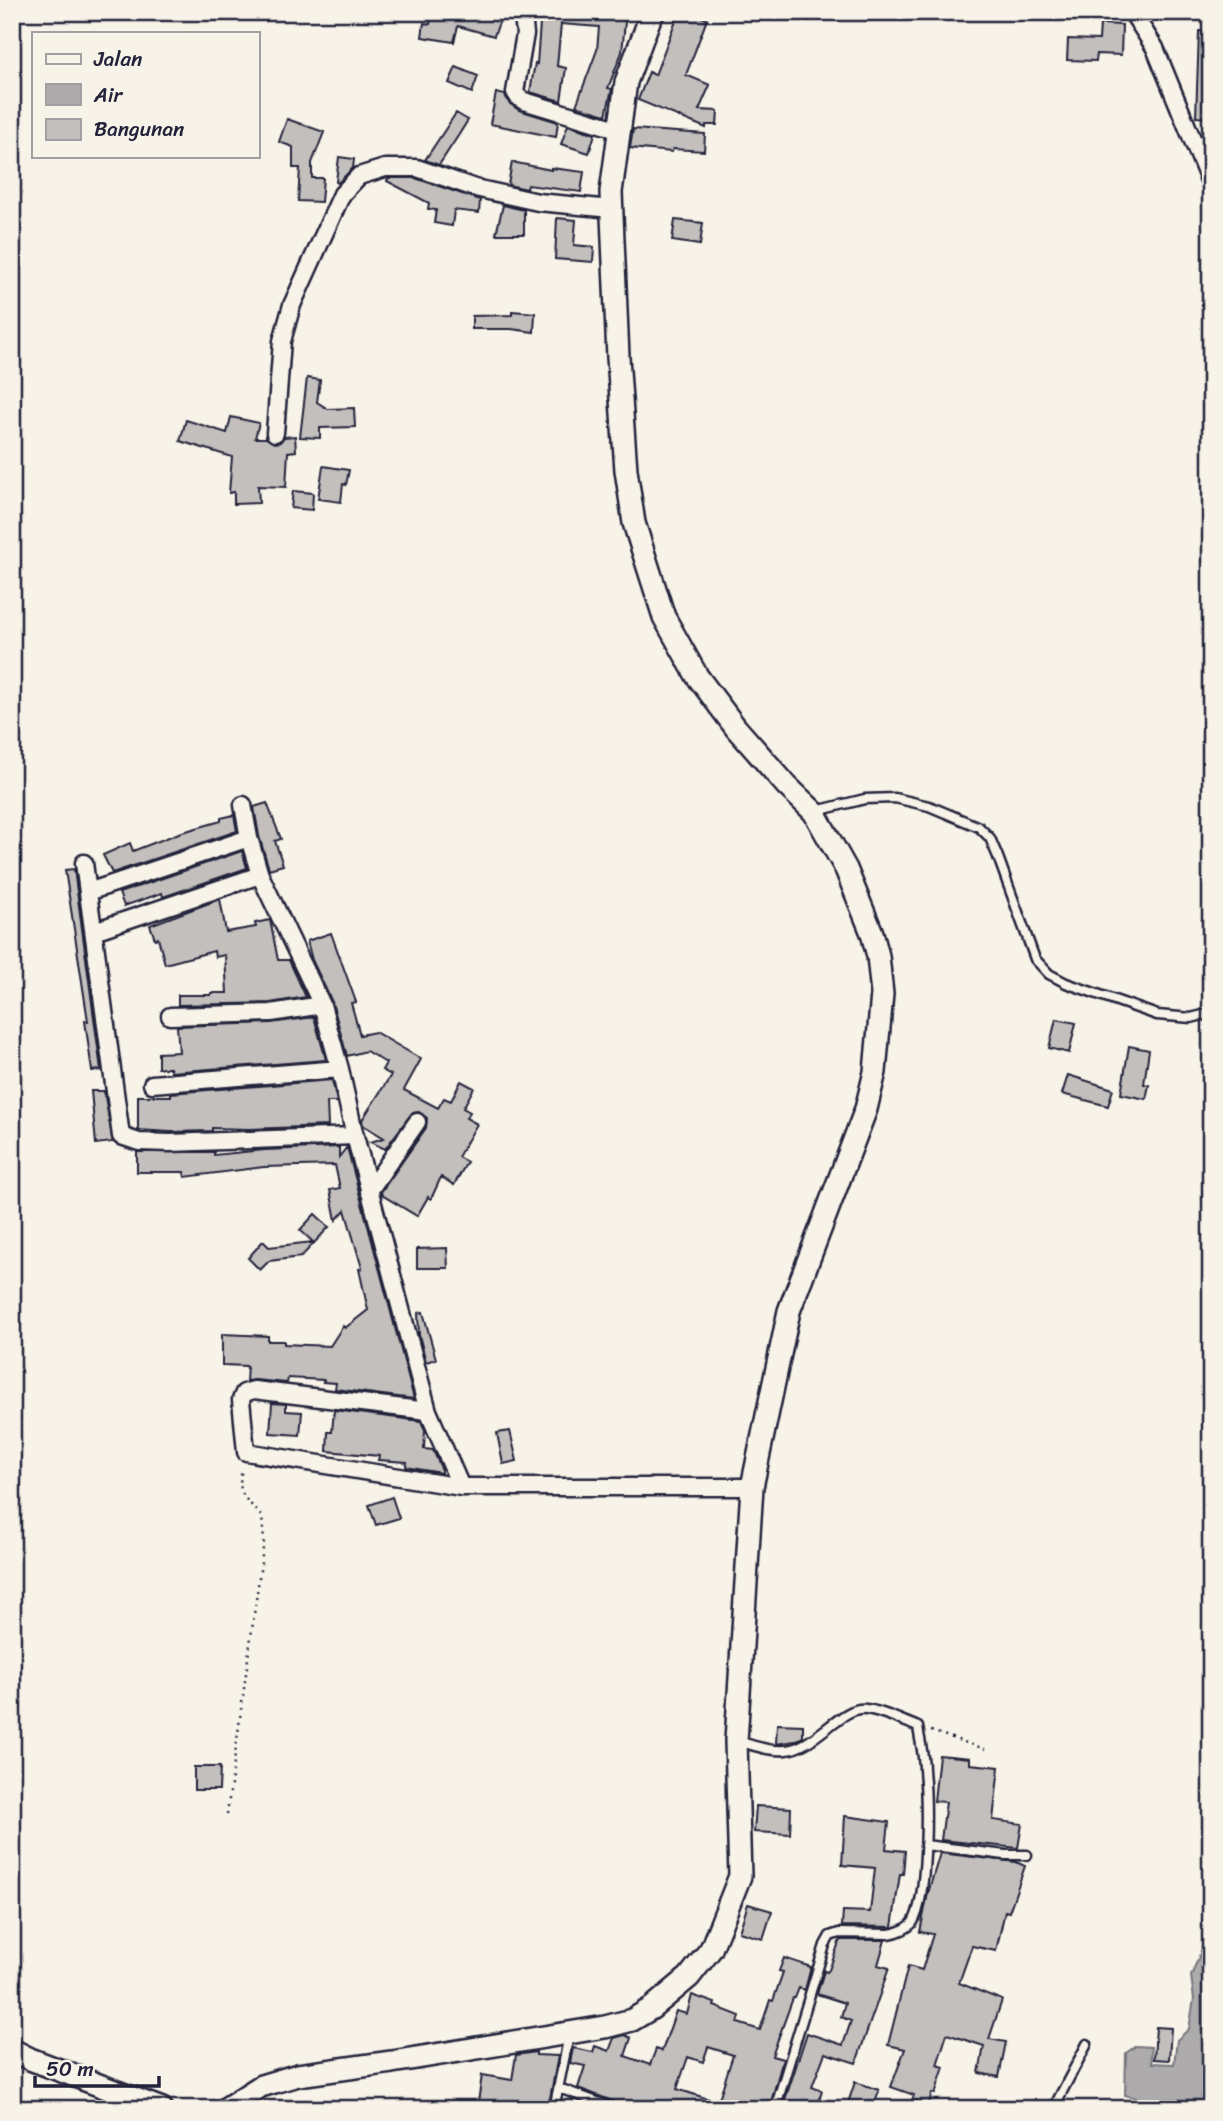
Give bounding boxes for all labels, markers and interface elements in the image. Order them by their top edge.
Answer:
legend [32,32,259,158]
text: Jalan [93,40,142,78]
text: Air [93,76,124,114]
text: Bangunan [94,110,184,148]
scale bar [35,2044,159,2088]
text: 50 m [46,2050,94,2088]

